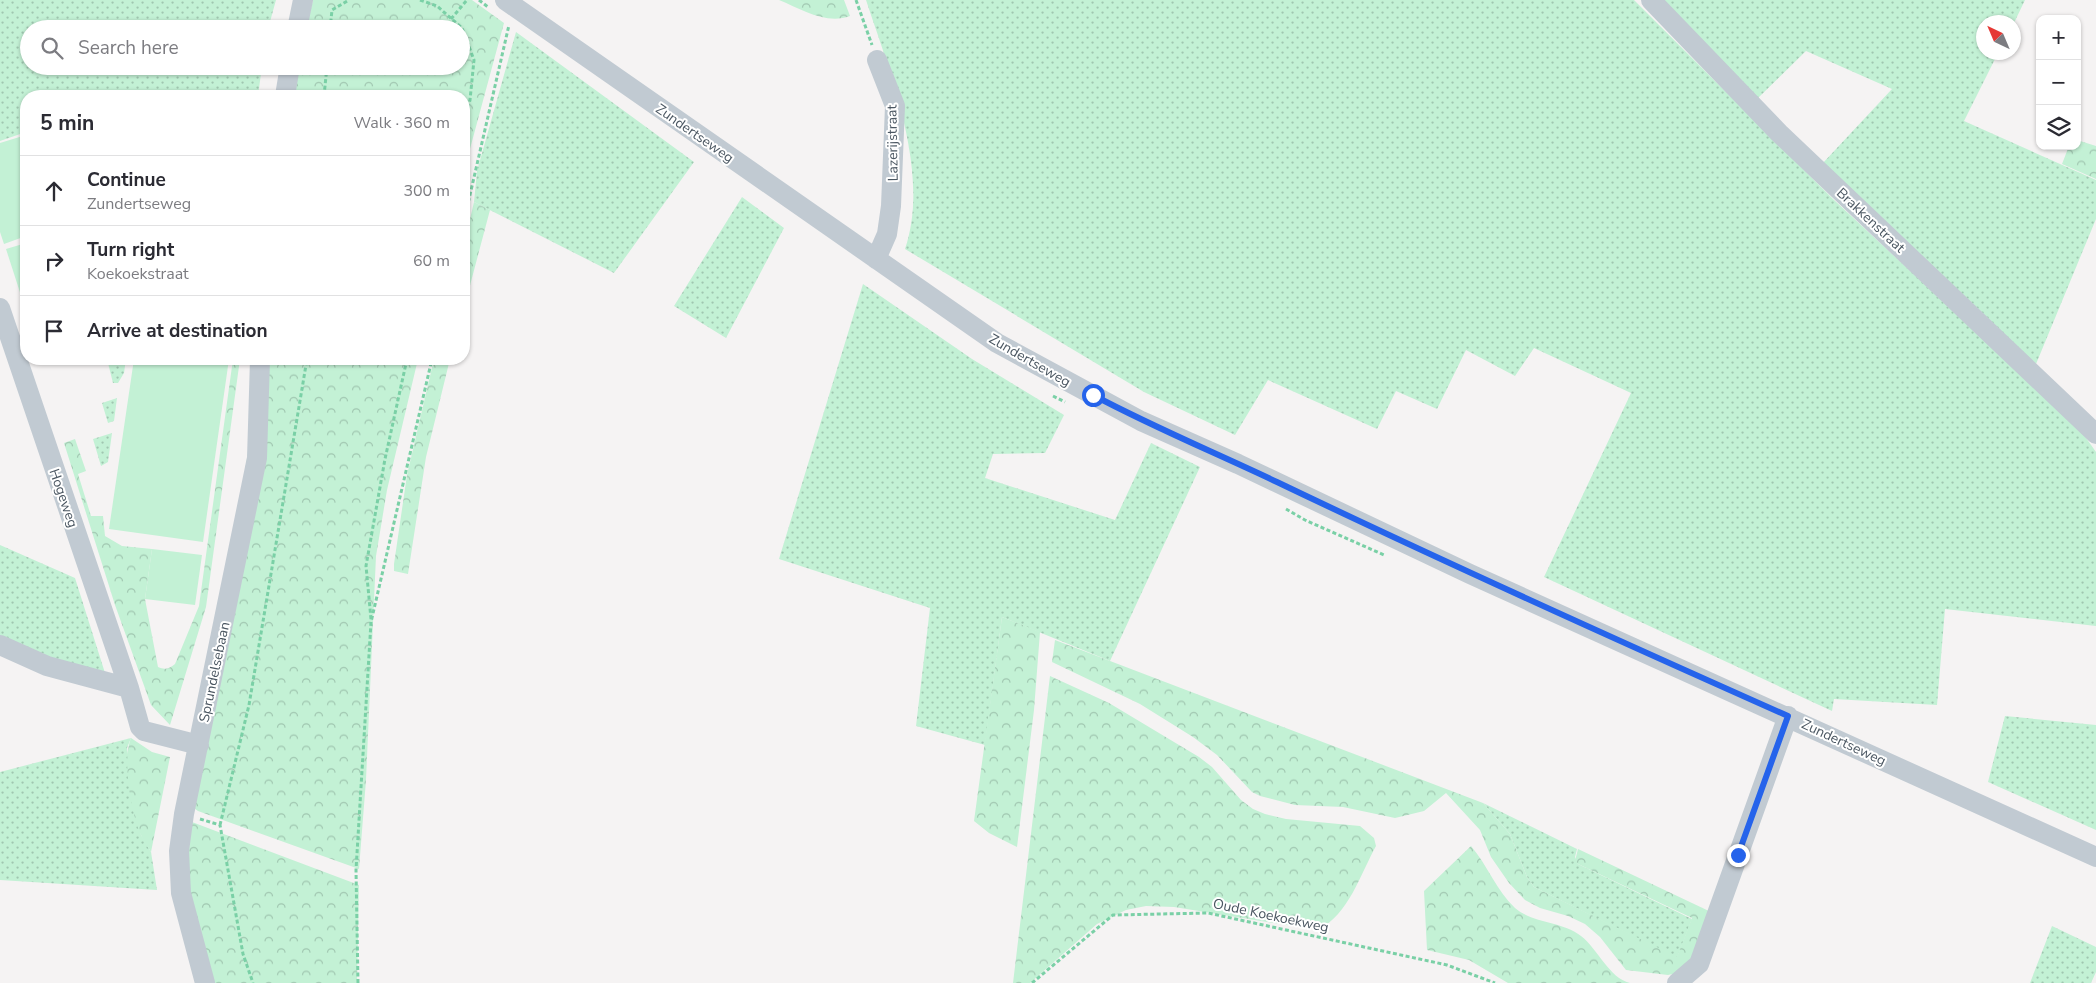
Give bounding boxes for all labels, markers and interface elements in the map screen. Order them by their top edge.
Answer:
north arrow [1976,15,2021,60]
map controls [2036,15,2081,150]
button: + [2036,15,2081,60]
search box [20,20,470,75]
icon: search [38,34,66,62]
text: Search here [78,35,179,61]
button: − [2036,60,2081,105]
street label: Zundertseweg [652,99,738,167]
street label: Lazerijstraat [882,104,903,181]
button: layers [2036,105,2081,150]
text: 5 min [40,109,94,137]
text: Walk · 360 m [354,112,450,134]
text: Continue [87,167,166,193]
icon: ahead [40,177,68,205]
text: 300 m [403,180,450,202]
street label: Brakkenstraat [1832,184,1909,257]
text: Zundertseweg [87,193,191,215]
text: Turn right [87,237,174,263]
icon: right [40,247,68,275]
text: 60 m [413,250,450,272]
text: Koekoekstraat [87,263,189,285]
icon: arrive [40,317,68,345]
text: Arrive at destination [87,318,268,344]
street label: Zundertseweg [986,329,1074,391]
route start [1082,384,1105,407]
street label: Hogeweg [45,466,82,530]
street label: Sprundelsebaan [195,620,234,724]
street label: Zundertseweg [1798,715,1889,770]
route end [1727,844,1750,867]
street label: Oude Koekoekweg [1211,894,1330,937]

